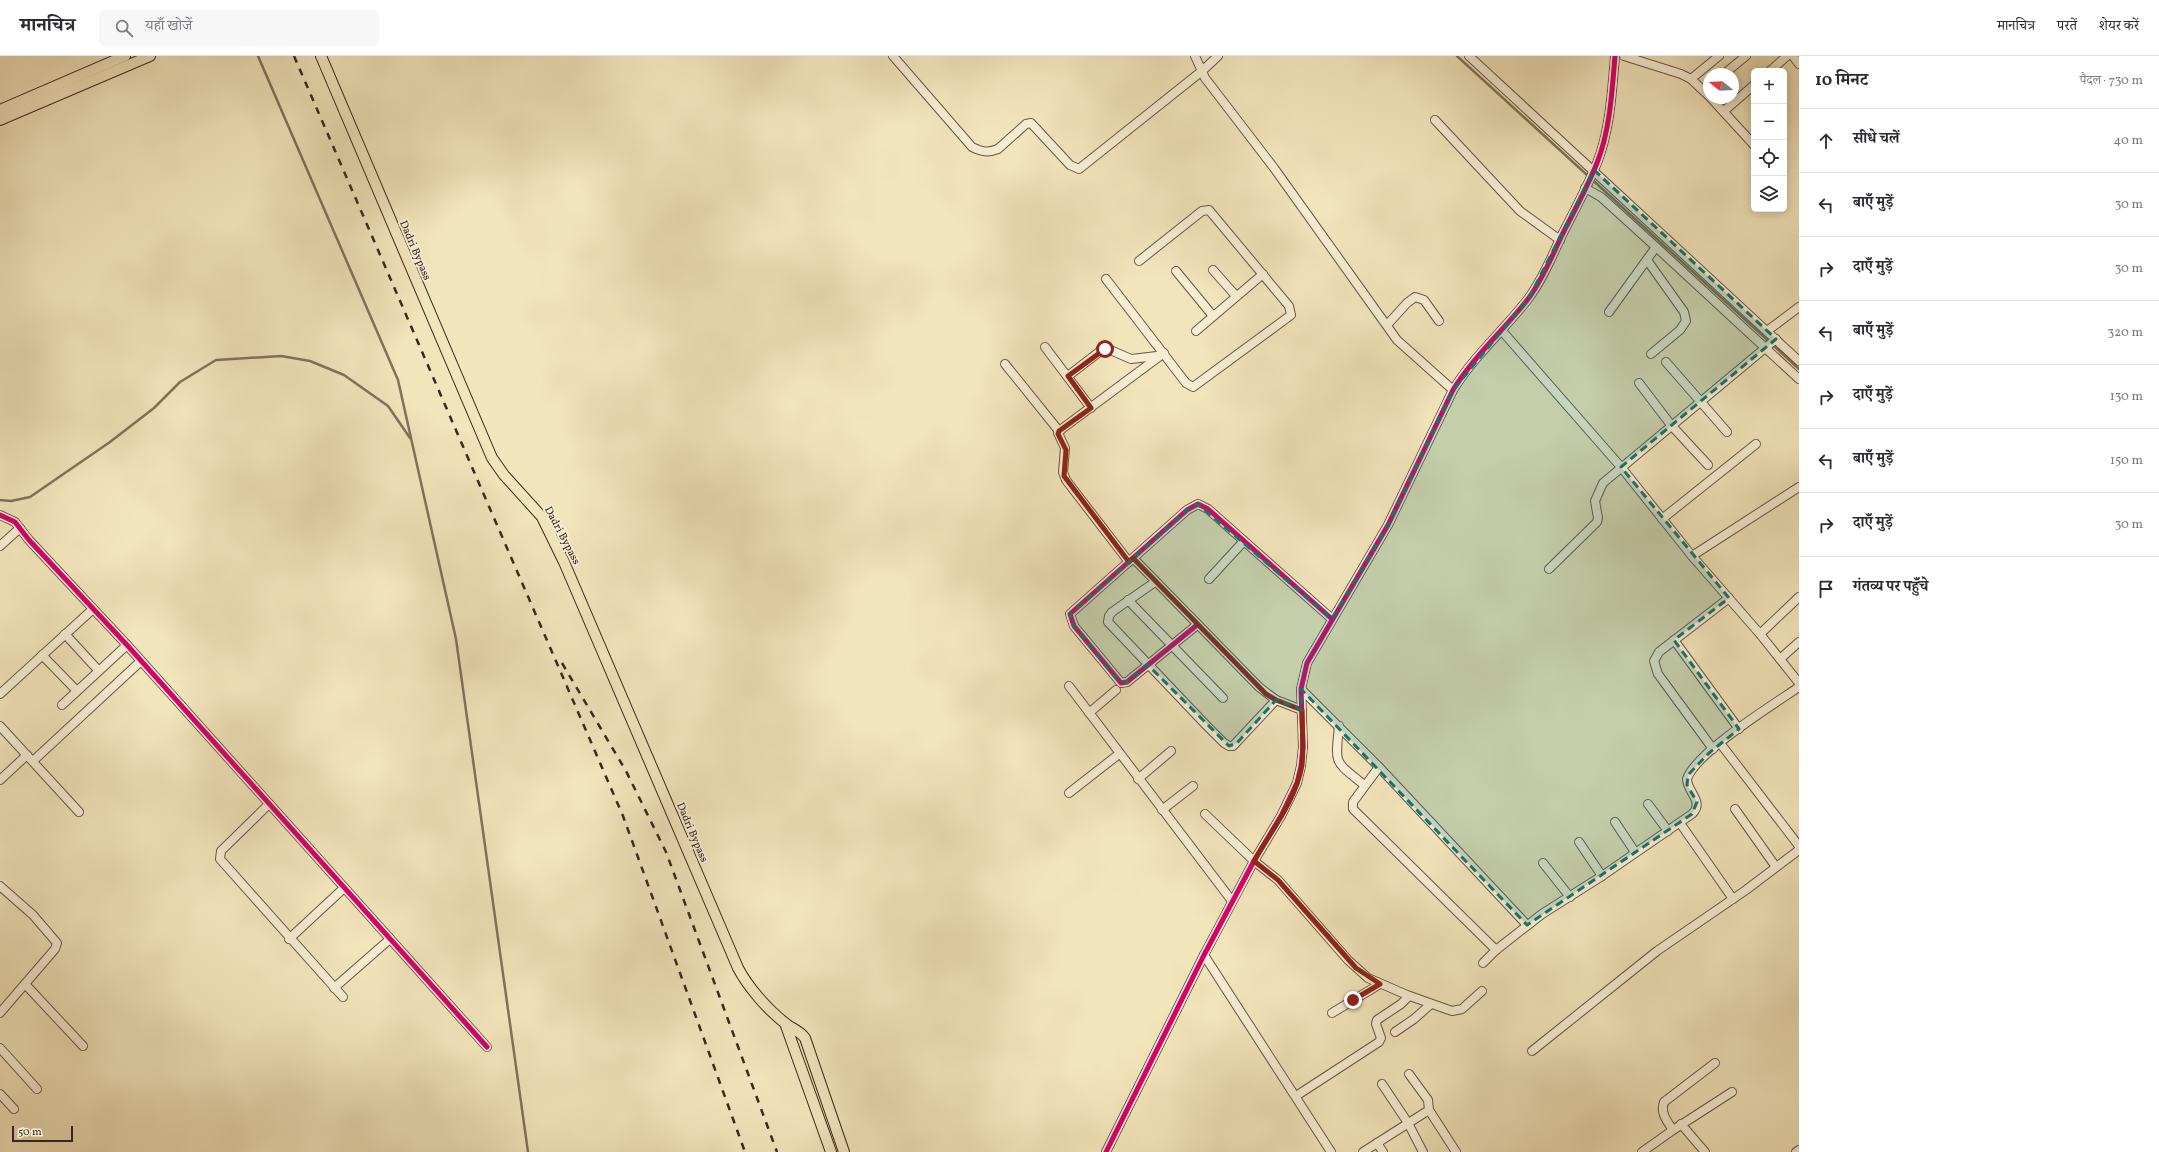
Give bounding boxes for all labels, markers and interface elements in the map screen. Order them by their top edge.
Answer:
search box [99,10,379,46]
text: मानचित्र [20,13,75,39]
text: यहाँ खोजें [145,16,192,37]
icon: search [113,17,135,39]
text: मानचित्र [1997,17,2035,36]
text: परतें [2057,17,2077,36]
text: शेयर करें [2099,17,2139,36]
north arrow [1703,68,1739,104]
map controls [1751,68,1787,212]
button: + [1751,68,1787,104]
text: 10 मिनट [1815,69,1868,92]
text: पैदल · 730 m [2080,72,2143,90]
button: − [1751,104,1787,140]
text: सीधे चलें [1853,129,1900,150]
icon: ahead [1815,130,1837,152]
text: 40 m [2114,132,2143,150]
button: locate [1751,140,1787,176]
button: layers [1751,176,1787,212]
text: बाएँ मुड़ें [1853,193,1893,214]
icon: left [1815,194,1837,216]
text: 30 m [2115,196,2143,214]
street label: Dadri Bypass [395,218,434,283]
text: दाएँ मुड़ें [1853,257,1893,278]
icon: right [1815,258,1837,280]
text: 30 m [2115,260,2143,278]
text: बाएँ मुड़ें [1853,321,1893,342]
icon: left [1815,322,1837,344]
text: 320 m [2108,324,2143,342]
route start [1096,340,1114,358]
text: दाएँ मुड़ें [1853,385,1893,406]
icon: right [1815,386,1837,408]
text: 130 m [2110,388,2143,406]
text: बाएँ मुड़ें [1853,449,1893,470]
icon: left [1815,450,1837,472]
text: 150 m [2110,452,2143,470]
street label: Dadri Bypass [540,504,583,568]
text: दाएँ मुड़ें [1853,513,1893,534]
icon: right [1815,514,1837,536]
text: 30 m [2115,516,2143,534]
text: गंतव्य पर पहुँचे [1853,577,1928,598]
icon: arrive [1815,578,1837,600]
street label: Dadri Bypass [672,800,711,865]
route end [1344,991,1362,1009]
scale bar [12,1124,73,1143]
text: 50 m [18,1125,42,1140]

